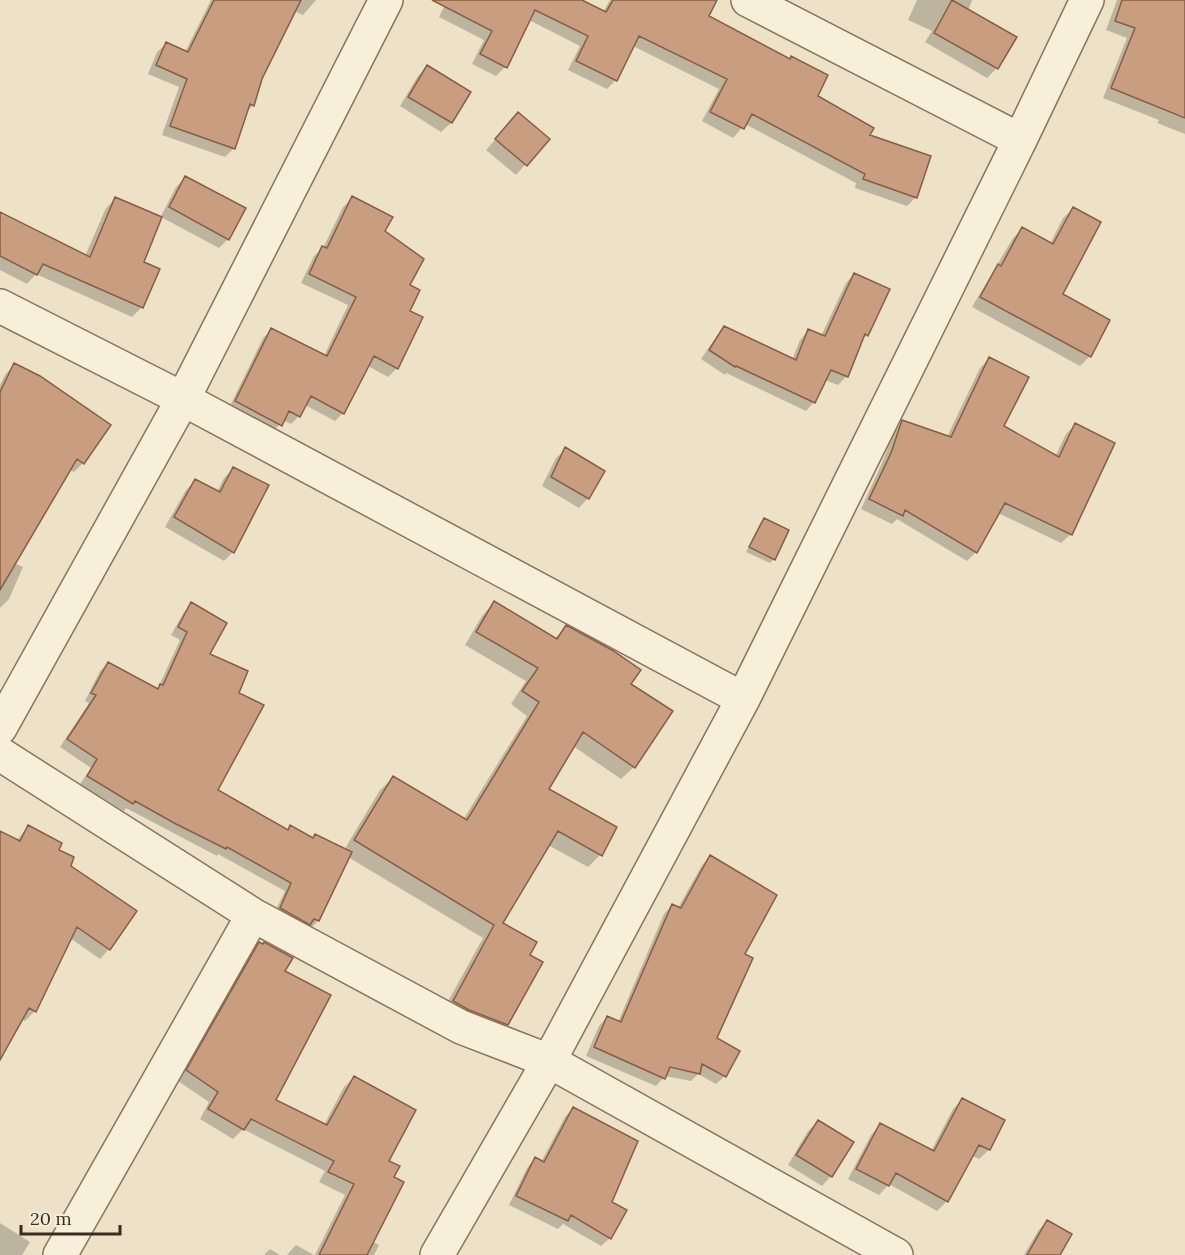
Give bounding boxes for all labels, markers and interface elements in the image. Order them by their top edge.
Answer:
scale bar [21,1198,120,1236]
text: 20 m [30,1207,72,1230]

